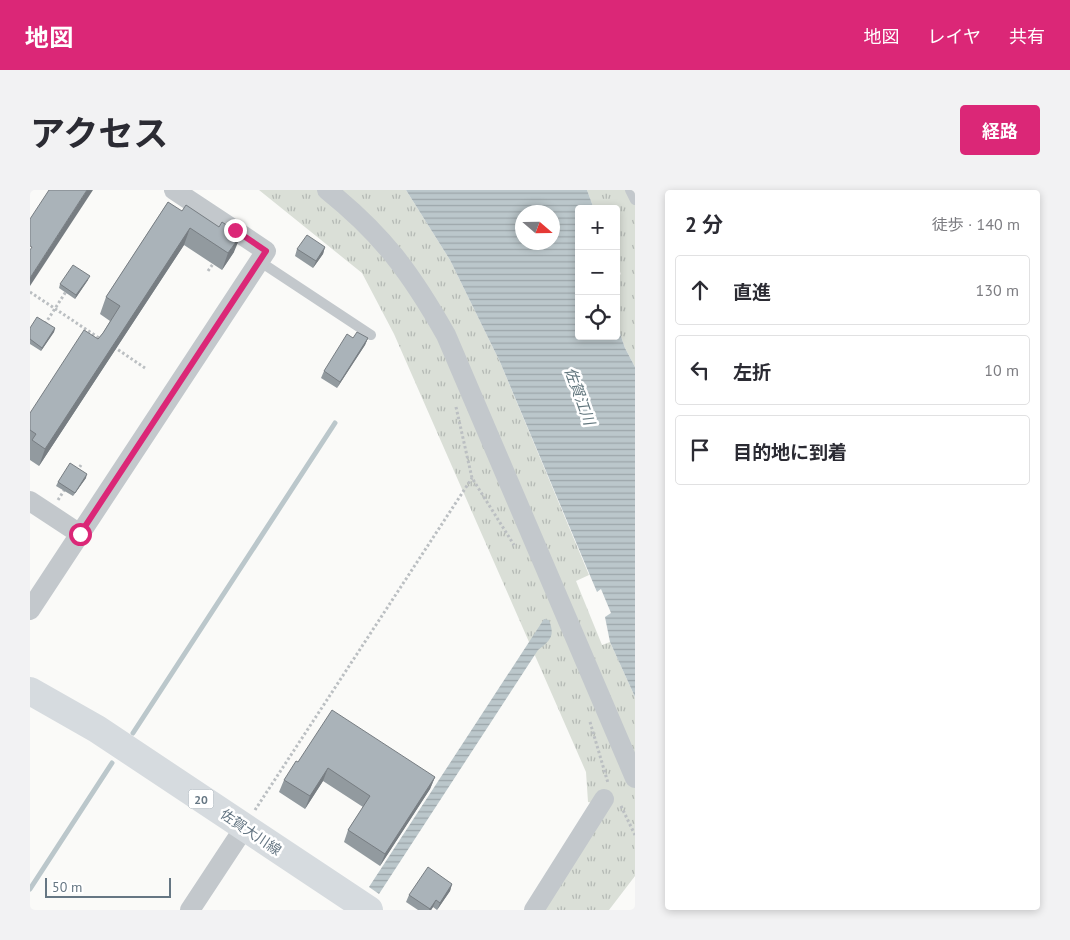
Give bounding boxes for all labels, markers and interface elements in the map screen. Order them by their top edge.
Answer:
text: 地図 [25,22,73,53]
text: 地図 [864,25,900,48]
text: レイヤ [928,25,981,48]
text: 共有 [1009,25,1045,48]
button: 経路 [960,105,1040,155]
text: アクセス [30,110,168,156]
north arrow [515,205,560,250]
map controls [575,205,620,340]
button: + [575,205,620,250]
text: 2 分 [685,211,723,238]
text: 徒歩 · 140 m [932,214,1020,234]
route end [224,219,247,242]
button: − [575,250,620,295]
icon: ahead [686,276,714,304]
text: 直進 [733,280,771,304]
text: 130 m [976,280,1019,300]
button: locate [575,295,620,340]
icon: left [686,356,714,384]
text: 左折 [733,360,771,384]
text: 10 m [984,360,1019,380]
water label: 佐賀江川 [561,365,600,429]
icon: arrive [686,436,714,464]
text: 目的地に到着 [733,440,847,464]
route start [69,523,92,546]
road number: 20 [188,790,214,808]
street label: 佐賀大川線 [217,805,285,859]
scale bar [45,875,171,898]
text: 50 m [52,878,82,896]

